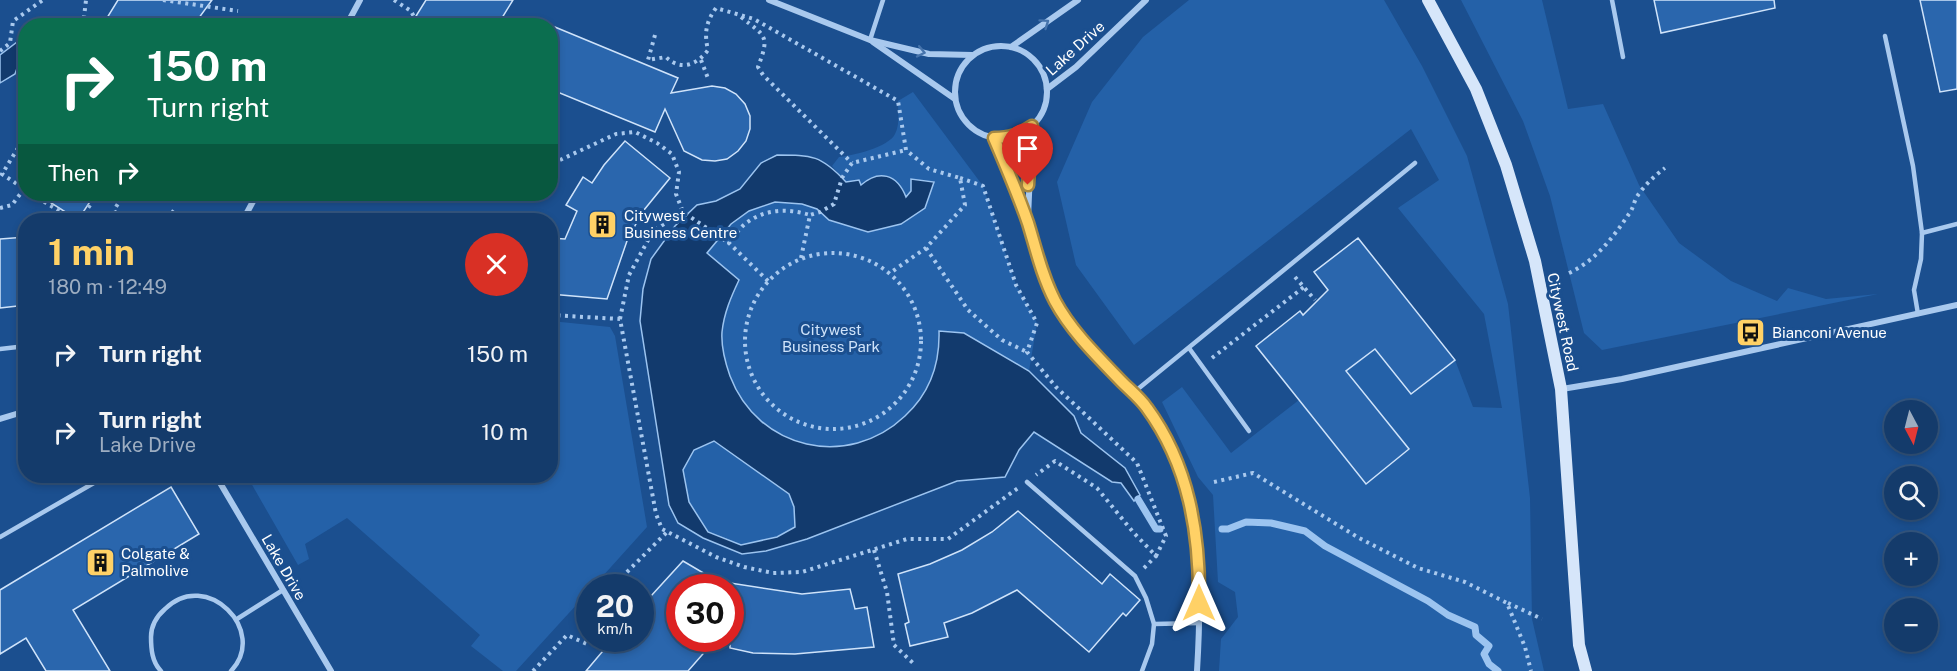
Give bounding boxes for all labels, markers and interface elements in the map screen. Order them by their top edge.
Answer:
street label: Lake Drive [1042,17,1108,79]
one-way arrow [1038,19,1049,30]
text: 150 m [147,41,267,90]
icon: right [48,42,126,120]
one-way arrow [915,44,925,57]
text: Turn right [147,91,270,123]
pin [1002,123,1053,185]
icon: arrive [1011,132,1044,165]
icon: right [111,156,144,189]
text: Then [48,160,99,186]
place label: Citywest Business Centre [624,207,737,241]
building icon: Citywest Business Centre [587,208,619,240]
text: 1 min [48,231,135,273]
button: close [465,233,528,296]
street label: Citywest Road [1544,271,1582,373]
text: 180 m · 12:49 [48,275,167,299]
bus stop icon: Bianconi Avenue [1735,316,1767,348]
park label: Citywest Business Park [782,321,880,355]
place label: Bianconi Avenue [1772,324,1887,341]
icon: right [48,338,81,371]
text: Turn right [99,341,202,367]
text: 150 m [467,341,528,367]
north arrow [1884,400,1938,454]
map controls [1884,400,1938,652]
text: Turn right [99,407,202,433]
icon: right [48,416,81,449]
text: 10 m [481,419,528,445]
text: Lake Drive [99,433,196,457]
button: search [1884,466,1938,520]
street label: Lake Drive [258,531,310,603]
button: + [1884,532,1938,586]
place label: Colgate & Palmolive [121,545,190,579]
building icon: Colgate & Palmolive [84,546,116,578]
position arrow [1167,571,1231,635]
speed limit sign: 30 [666,574,744,652]
text: 20 [596,588,634,624]
button: − [1884,598,1938,652]
text: km/h [597,620,633,637]

